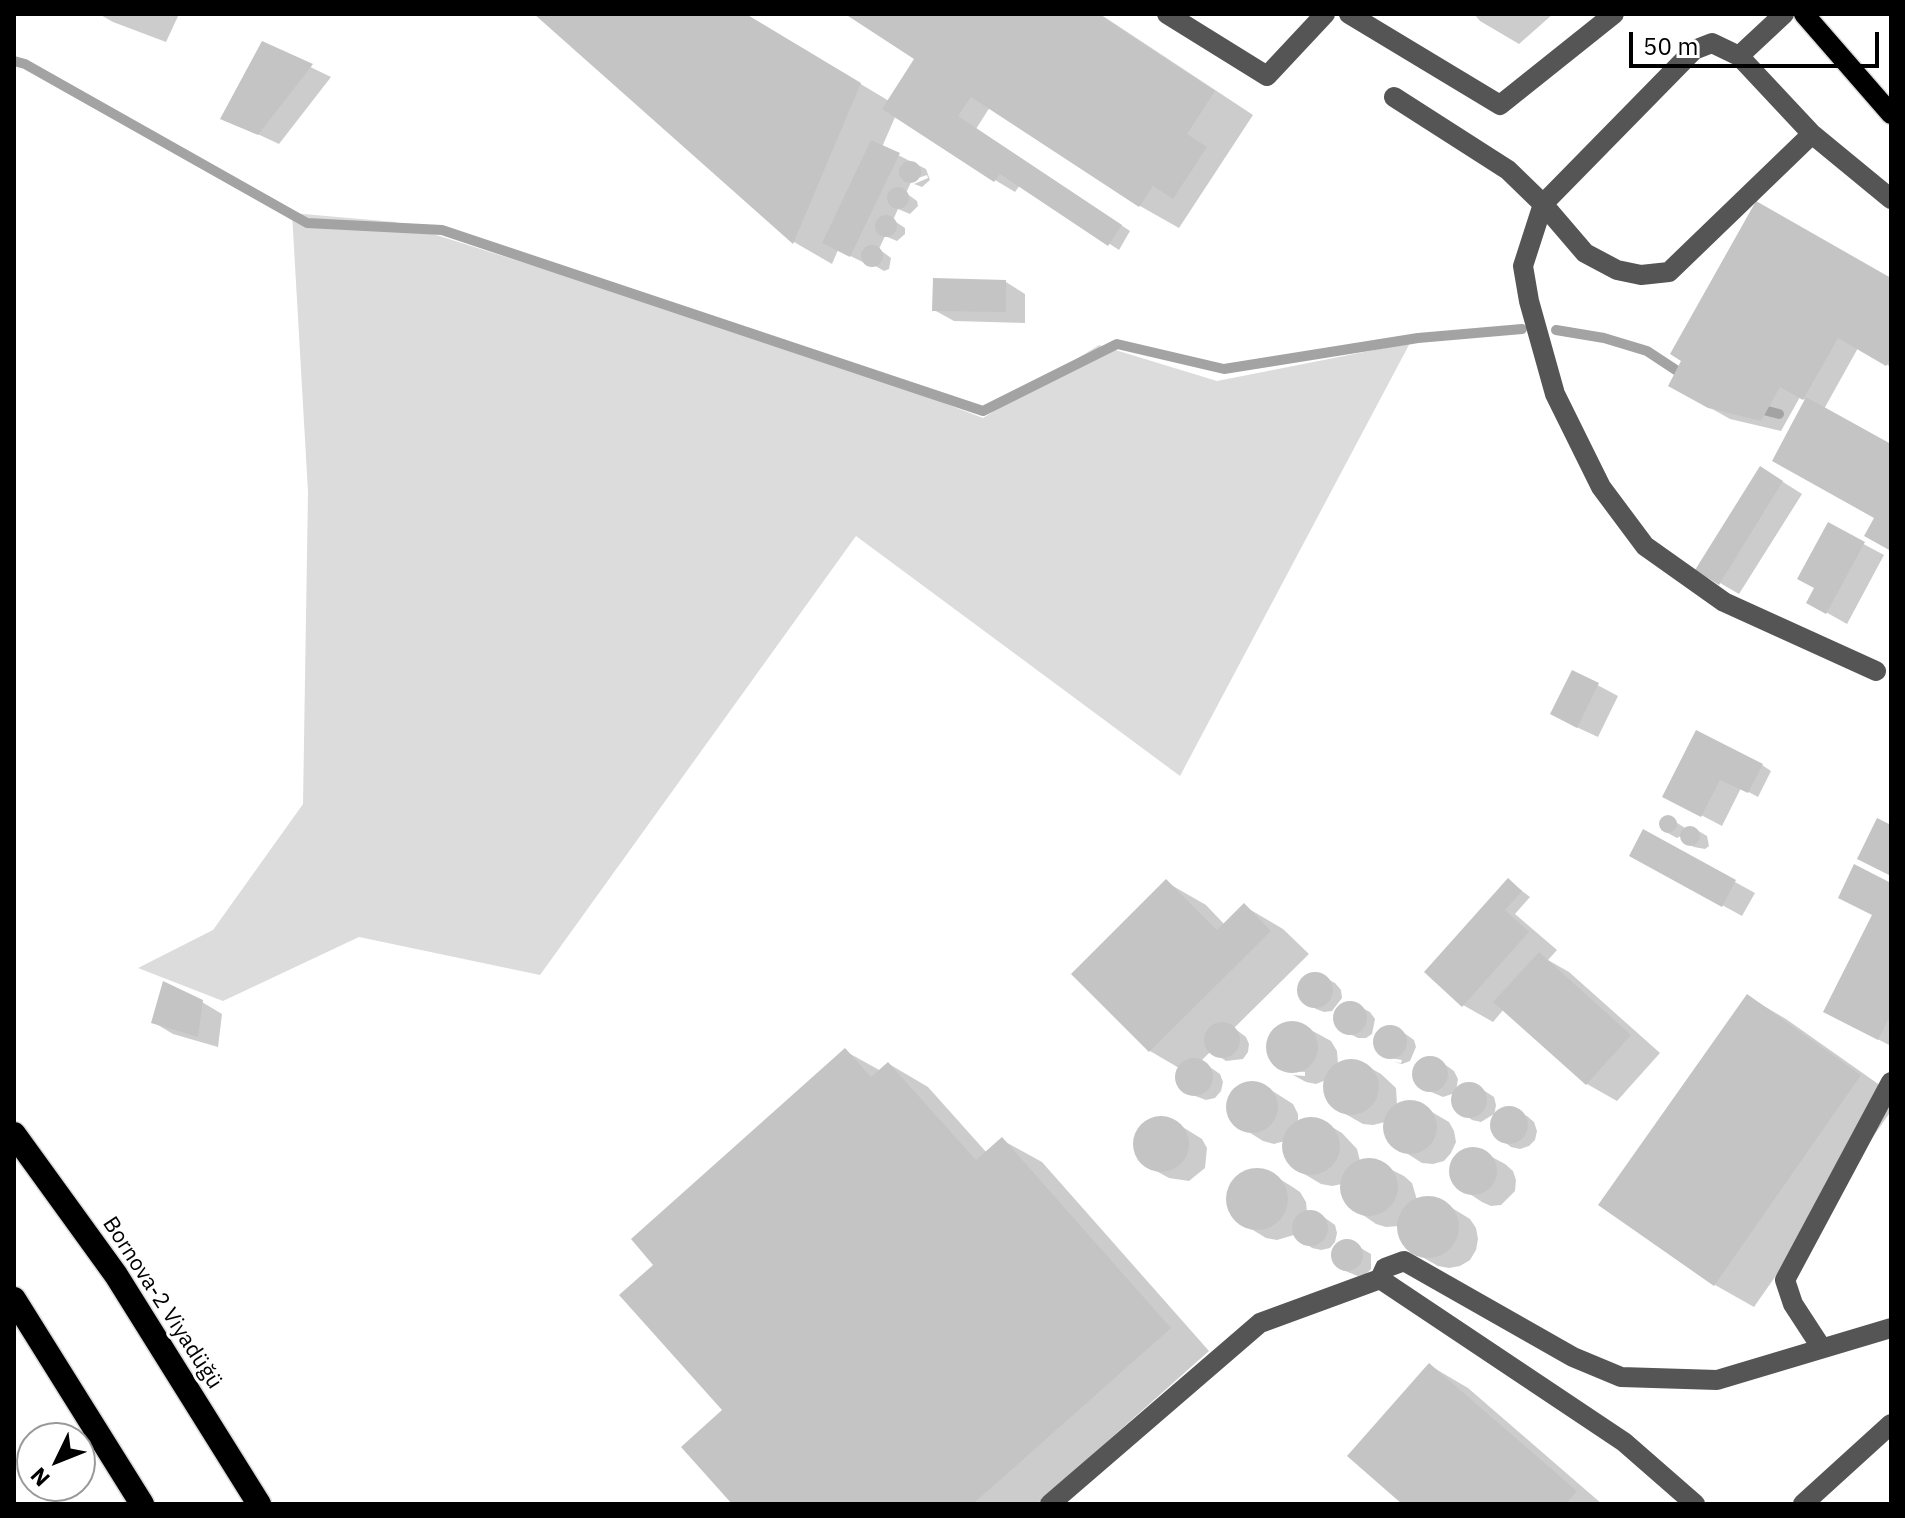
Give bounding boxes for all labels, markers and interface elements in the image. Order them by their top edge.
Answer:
scale bar [1633,16,1883,66]
text: 50 m [1643,30,1698,62]
street label: Bornova-2 Viyadüğü [97,1212,227,1394]
north arrow [16,1422,96,1502]
text: N [24,1462,56,1493]

